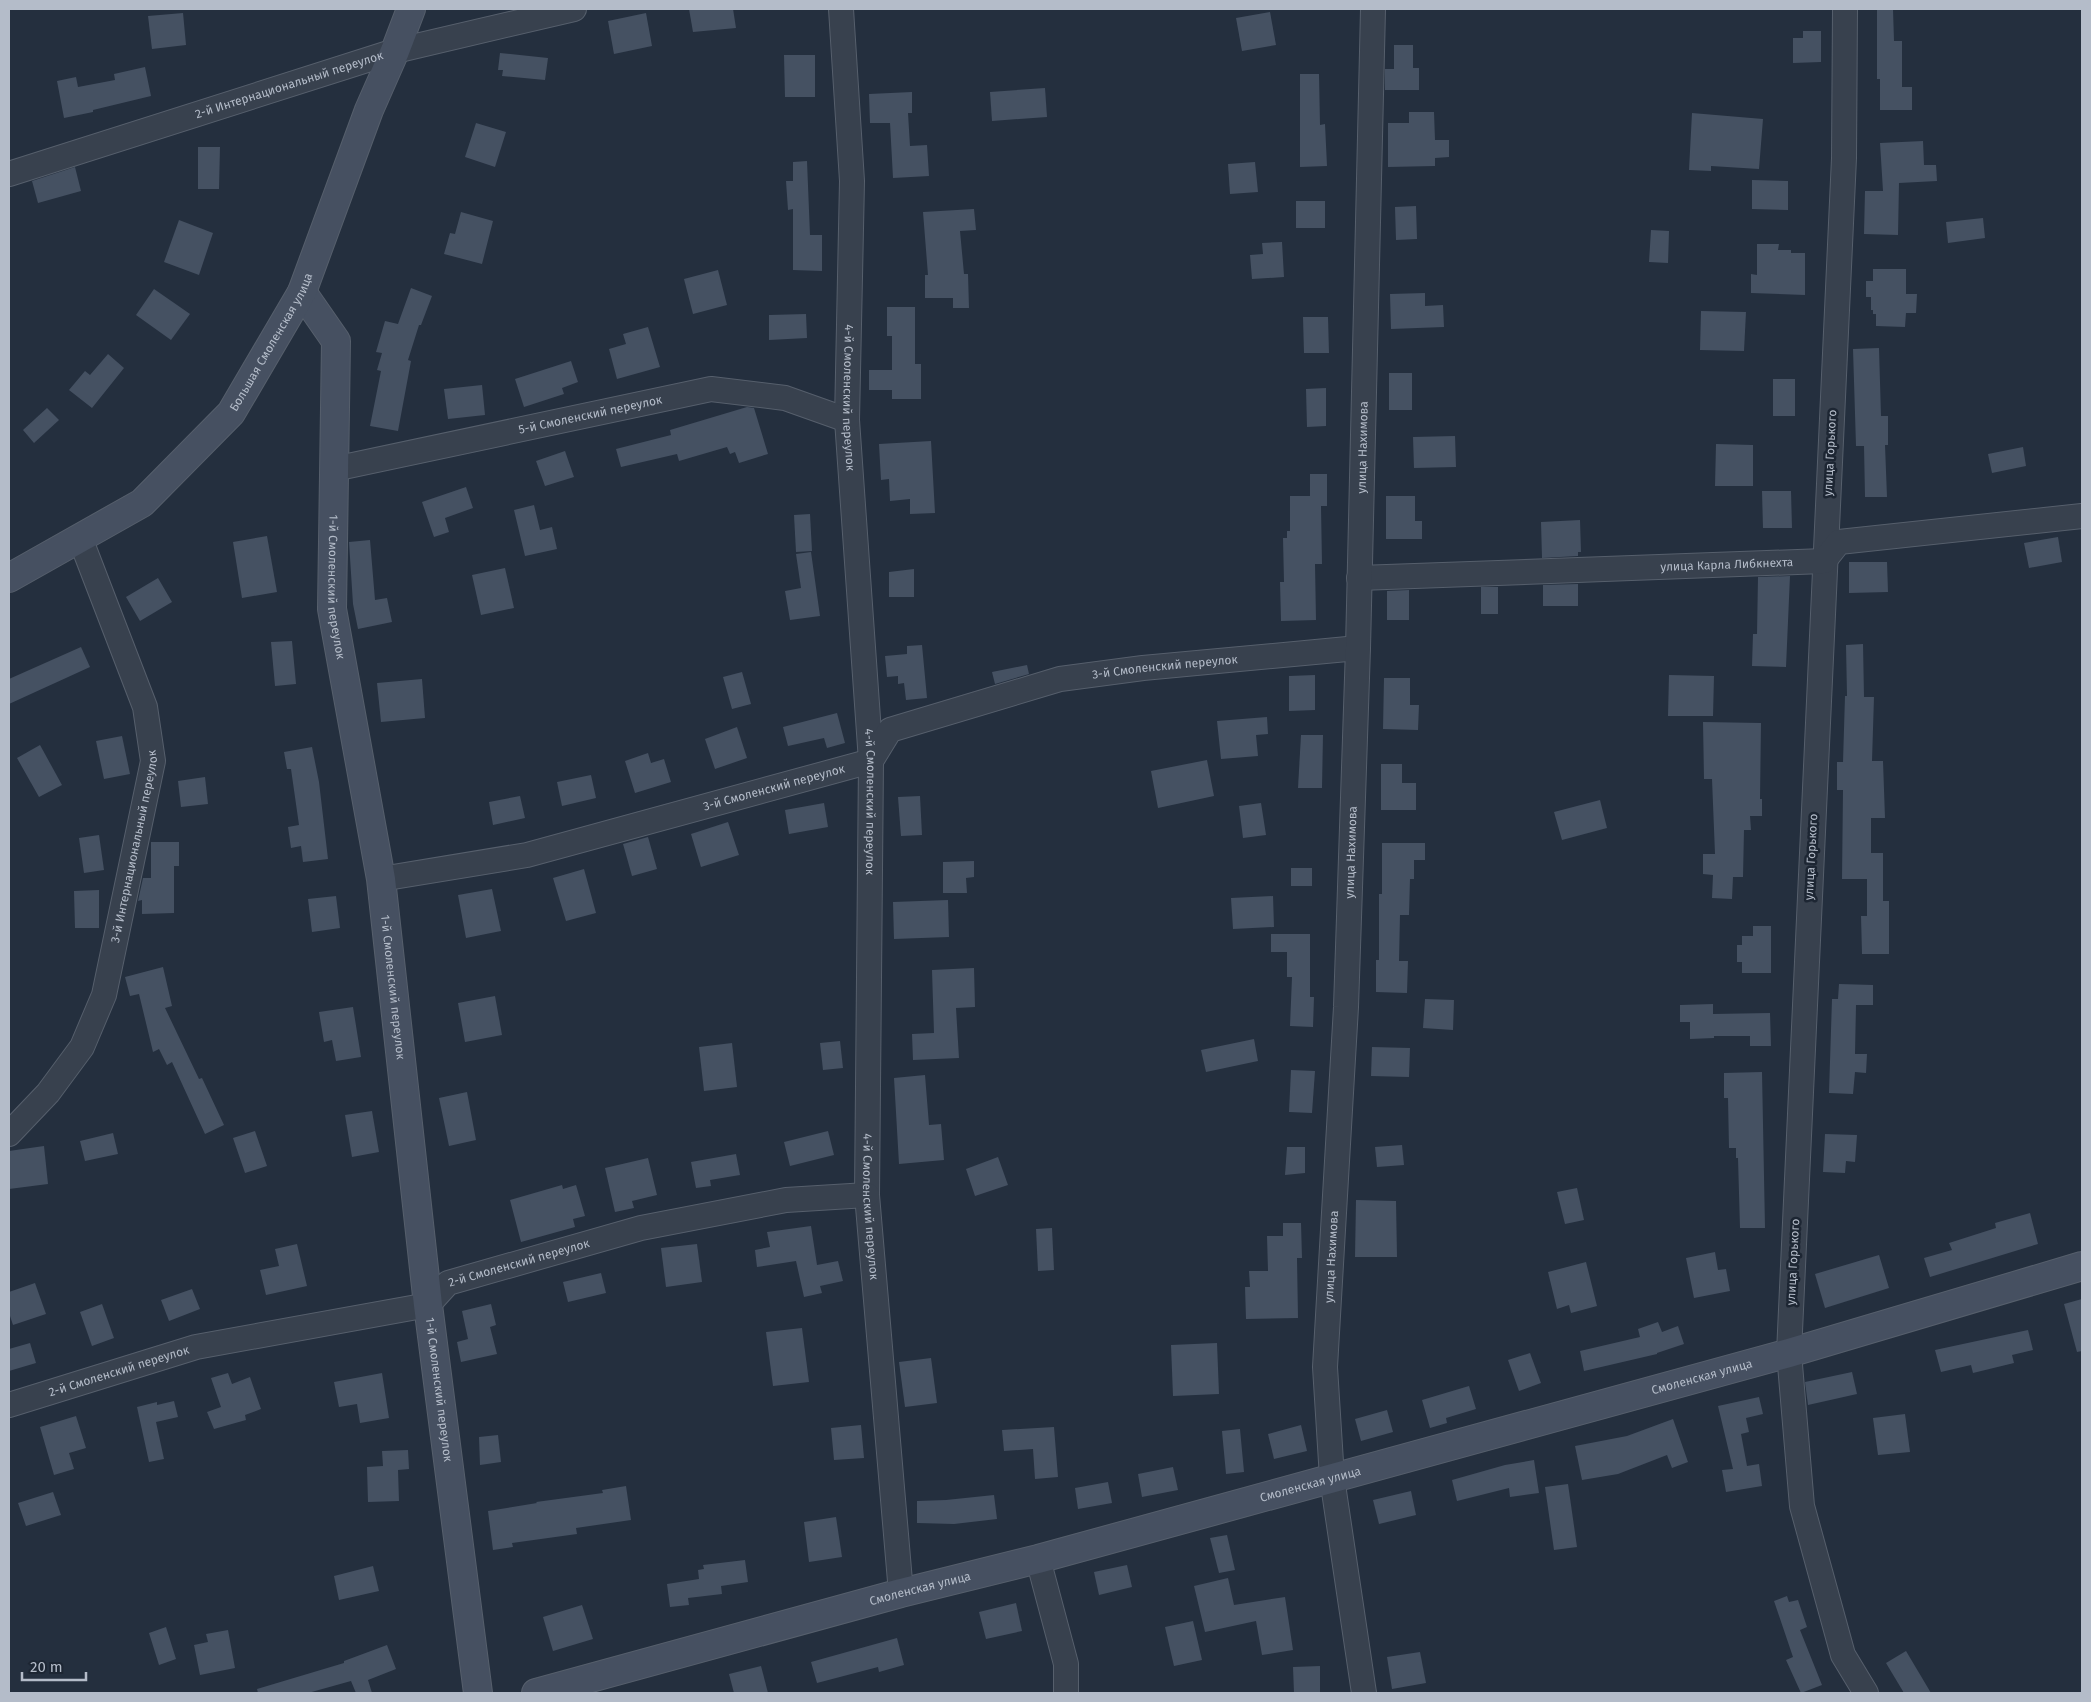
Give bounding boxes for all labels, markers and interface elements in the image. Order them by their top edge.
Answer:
street label: 2-й Интернациональный переулок [193,48,386,121]
street label: Большая Смоленская улица [227,271,315,414]
street label: 4-й Смоленский переулок [840,324,858,472]
street label: 5-й Смоленский переулок [517,392,664,437]
street label: улица Нахимова [1355,401,1371,494]
street label: улица Горького [1821,409,1839,497]
street label: 1-й Смоленский переулок [325,514,348,661]
street label: улица Карла Либкнехта [1660,555,1793,574]
street label: 3-й Смоленский переулок [1091,652,1239,682]
street label: 4-й Смоленский переулок [862,728,878,876]
street label: 3-й Интернациональный переулок [108,748,160,944]
street label: 3-й Смоленский переулок [702,761,847,814]
street label: улица Нахимова [1343,806,1360,899]
street label: улица Горького [1802,813,1820,901]
street label: 1-й Смоленский переулок [378,914,408,1061]
street label: 4-й Смоленский переулок [860,1133,881,1281]
street label: улица Нахимова [1322,1210,1341,1303]
street label: улица Горького [1784,1218,1802,1306]
street label: 2-й Смоленский переулок [447,1236,592,1290]
street label: 1-й Смоленский переулок [423,1317,455,1463]
street label: 2-й Смоленский переулок [47,1342,192,1399]
street label: Смоленская улица [1650,1356,1754,1397]
street label: Смоленская улица [1258,1464,1362,1505]
street label: Смоленская улица [868,1569,972,1608]
scale bar [22,1650,86,1682]
text: 20 m [30,1658,63,1676]

